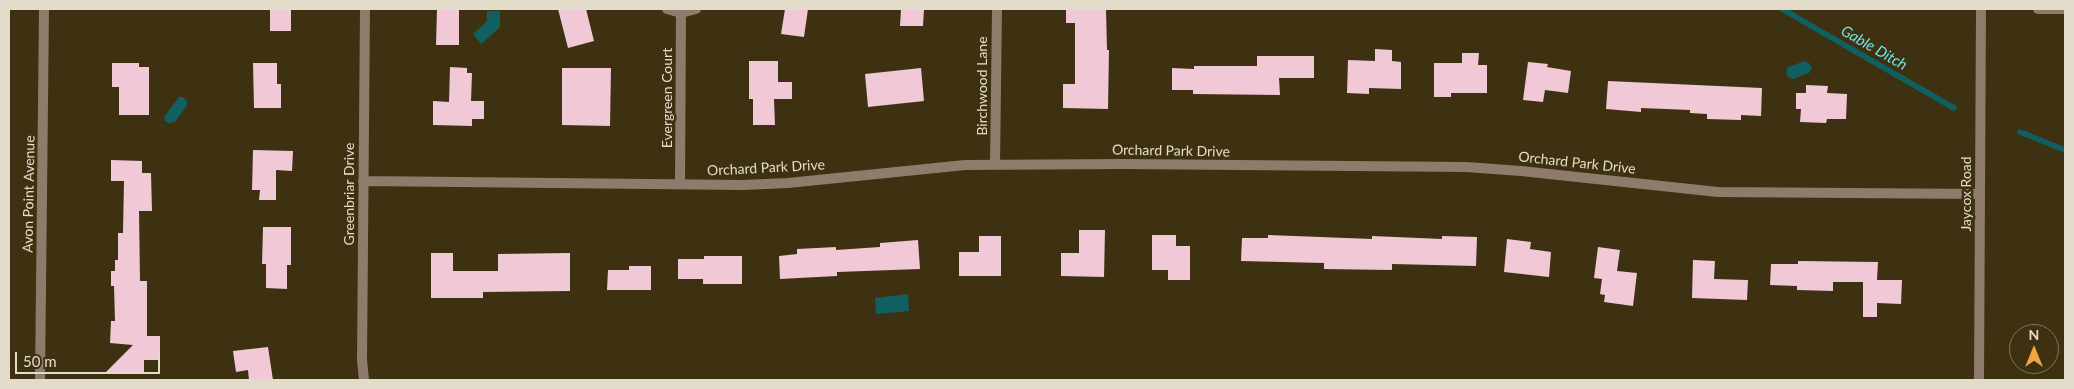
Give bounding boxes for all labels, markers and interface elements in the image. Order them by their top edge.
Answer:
water label: Gable Ditch [1838,22,1910,74]
street label: Birchwood Lane [974,36,990,136]
street label: Evergreen Court [659,48,675,148]
street label: Avon Point Avenue [20,135,38,253]
street label: Orchard Park Drive [1112,142,1230,160]
street label: Greenbriar Drive [341,143,357,245]
street label: Orchard Park Drive [1518,148,1636,178]
street label: Jaycox Road [1958,156,1974,232]
street label: Orchard Park Drive [707,157,825,179]
north arrow [2009,324,2059,374]
text: N [2029,326,2039,343]
scale bar [18,342,162,374]
text: 50 m [23,352,57,370]

